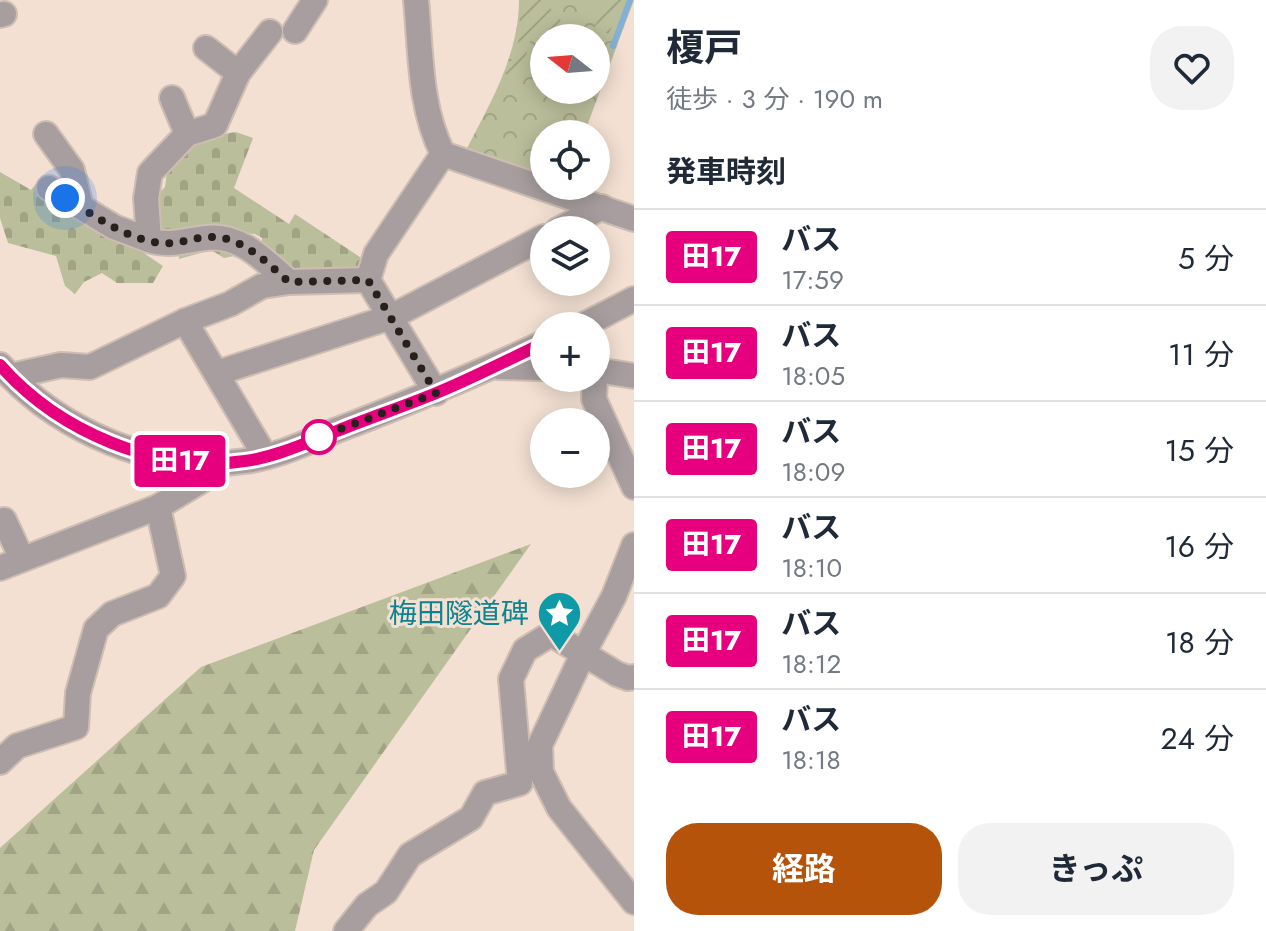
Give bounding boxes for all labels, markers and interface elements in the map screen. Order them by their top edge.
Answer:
text: 榎戸 [666,20,742,75]
north arrow [530,24,610,104]
map controls [530,24,610,488]
button: heart [1150,26,1234,110]
text: 徒歩 · 3 分 · 190 m [666,80,883,118]
button: locate [530,120,610,200]
text: 発車時刻 [666,150,786,193]
your location [45,178,85,218]
button: layers [530,216,610,296]
text: バス [781,218,841,261]
text: 田17 [682,236,741,277]
text: 5 分 [1178,237,1234,280]
text: 17:59 [781,261,844,299]
button: + [530,312,610,392]
text: バス [781,314,841,357]
text: 田17 [682,332,741,373]
text: 11 分 [1168,333,1234,376]
text: 18:05 [781,357,845,395]
button: − [530,408,610,488]
text: バス [781,410,841,453]
unlabelled marker [302,420,336,454]
text: 田17 [682,428,741,469]
text: 15 分 [1165,429,1234,472]
line badge: 田17 [134,435,226,487]
text: 田17 [150,440,210,481]
text: 18:09 [781,453,845,491]
text: バス [781,506,841,549]
text: 田17 [682,524,741,565]
text: 16 分 [1164,525,1234,568]
text: 18:10 [781,549,842,587]
place icon: 梅田隧道碑 [536,589,584,652]
place label: 梅田隧道碑 [389,593,529,634]
text: バス [781,602,841,645]
text: 田17 [682,620,741,661]
text: 18 分 [1165,621,1234,664]
text: 18:12 [781,645,841,683]
text: バス [781,698,841,741]
text: 田17 [682,716,741,757]
text: 24 分 [1160,717,1234,760]
text: 18:18 [781,741,841,779]
button: 経路 [666,823,942,915]
button: きっぷ [958,823,1234,915]

